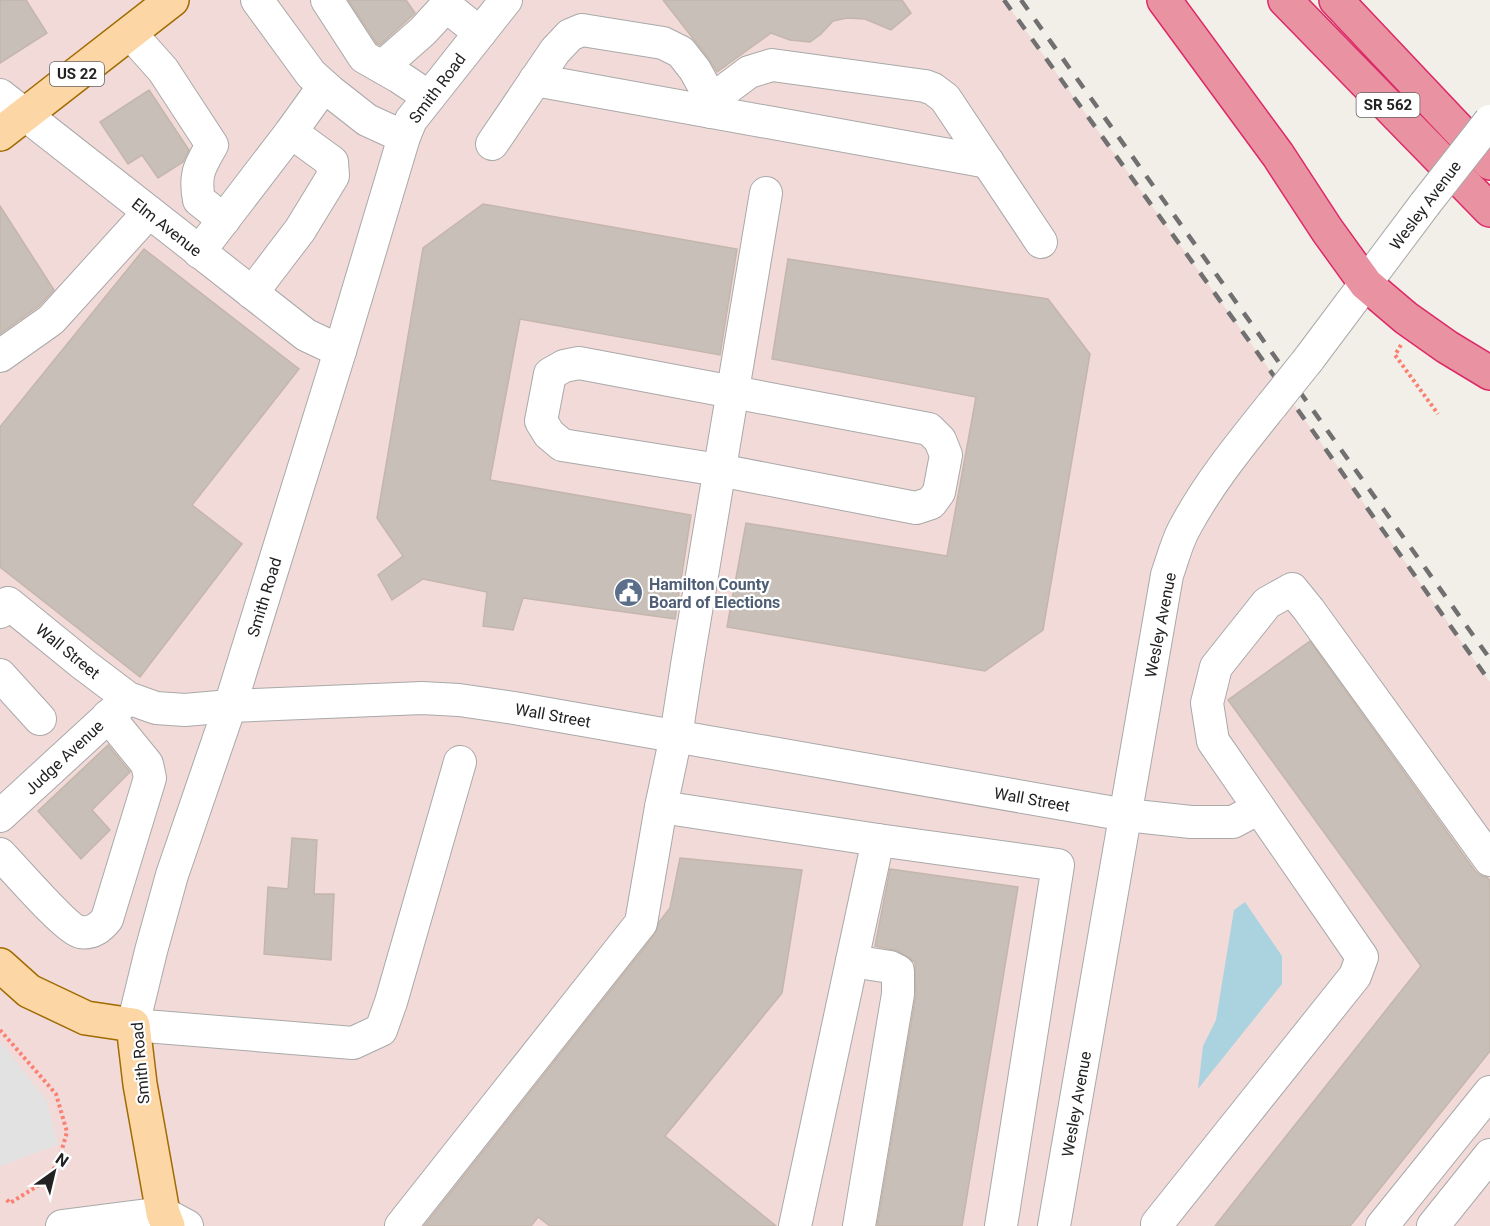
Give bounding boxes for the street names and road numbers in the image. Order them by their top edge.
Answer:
street label: Smith Road [405,50,470,127]
road number: US 22 [50,62,104,86]
road number: SR 562 [1356,93,1420,117]
street label: Wesley Avenue [1386,157,1465,254]
street label: Elm Avenue [128,194,205,261]
street label: Smith Road [243,555,286,639]
street label: Wesley Avenue [1141,571,1180,679]
street label: Wall Street [32,620,103,683]
street label: Wall Street [514,699,592,731]
street label: Judge Avenue [21,716,108,799]
street label: Wall Street [993,783,1071,815]
street label: Smith Road [127,1021,154,1105]
street label: Wesley Avenue [1058,1050,1095,1158]

